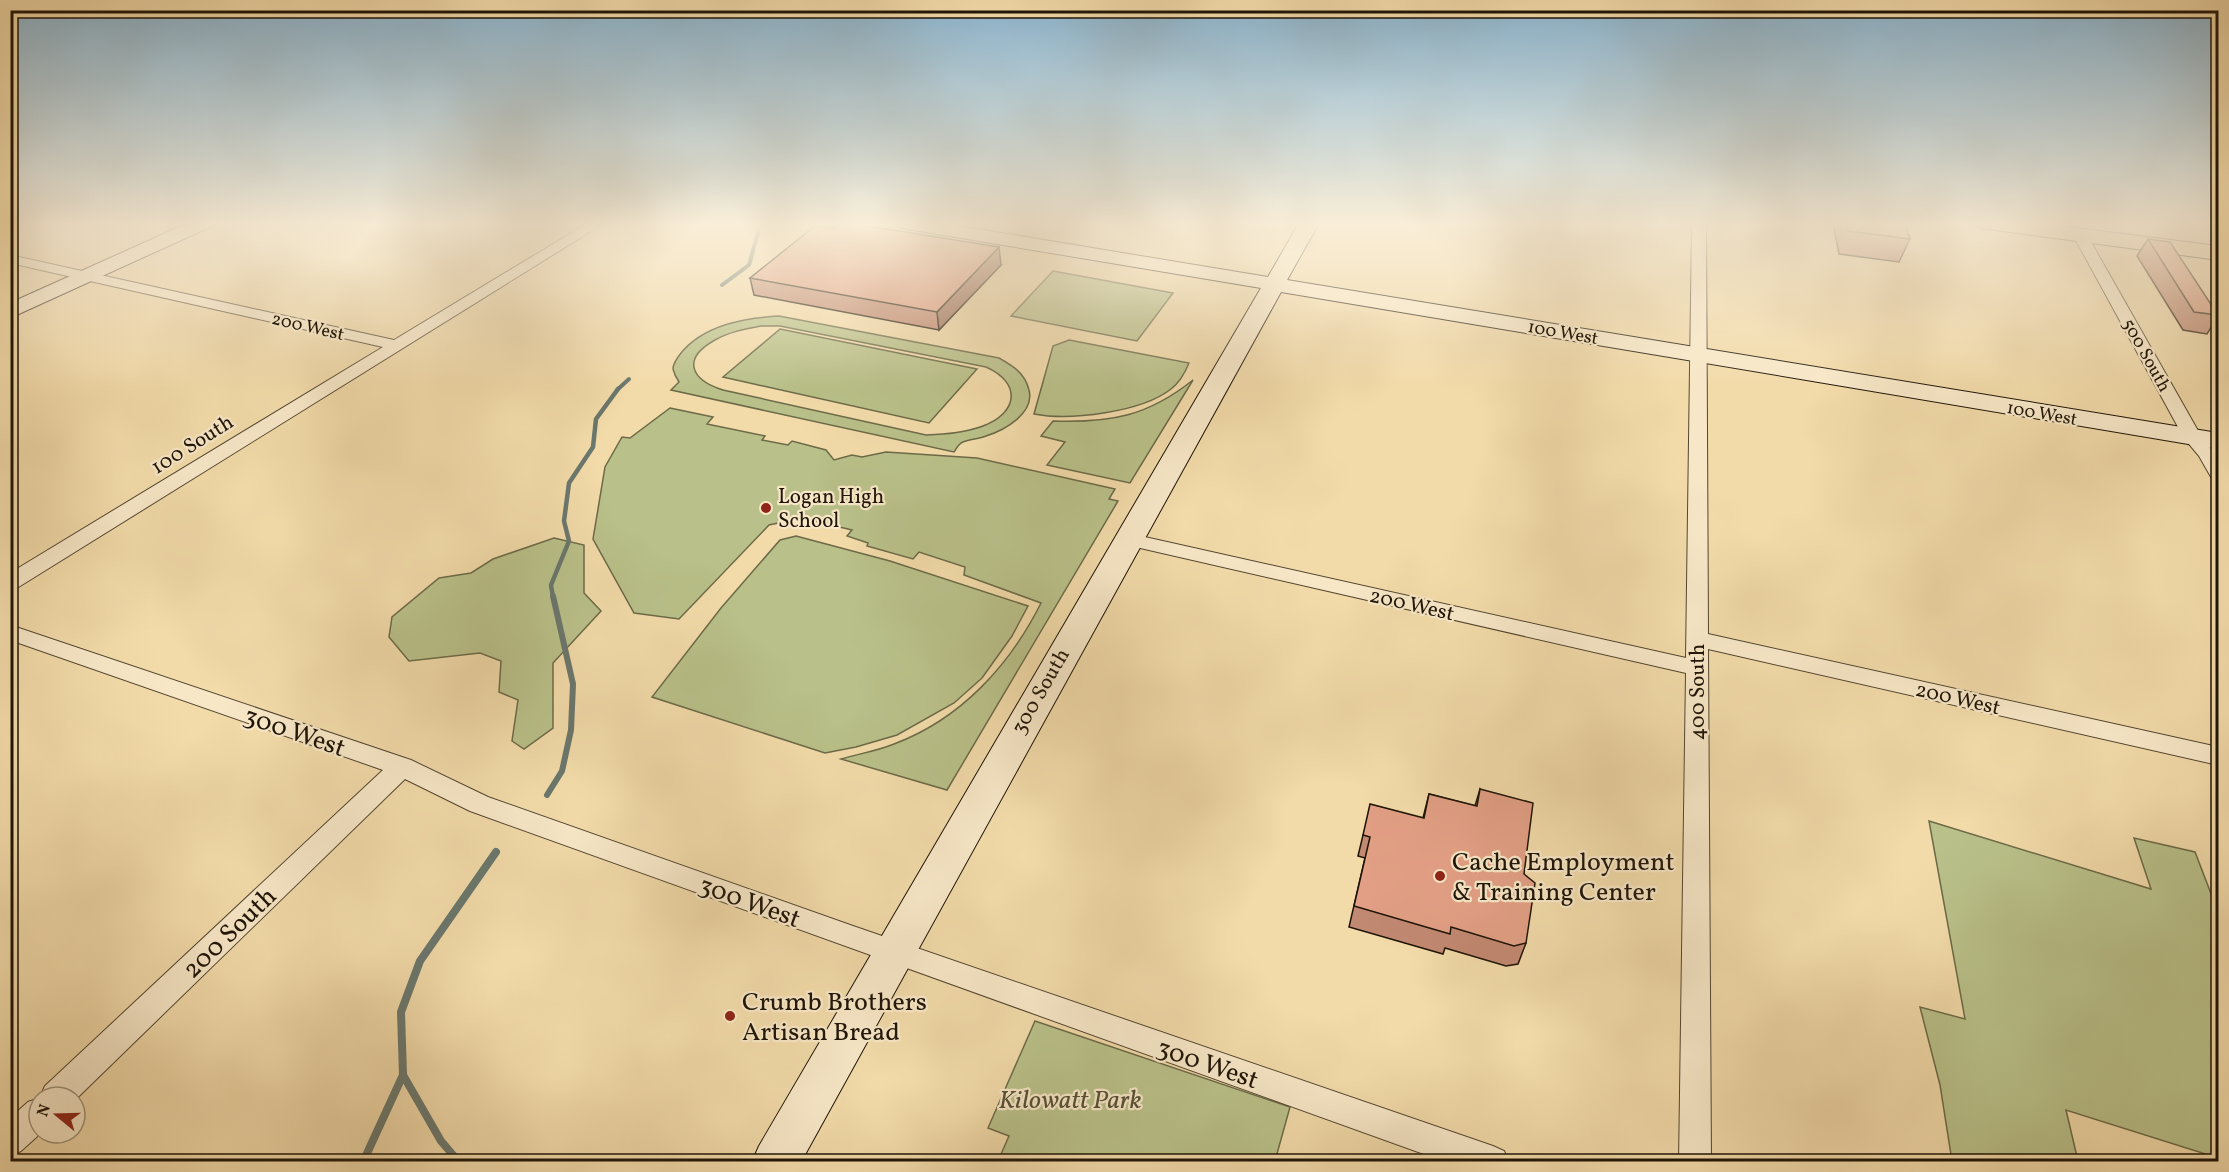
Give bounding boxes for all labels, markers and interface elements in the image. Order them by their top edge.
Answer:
street label: 200 West [269,307,346,348]
street label: 500 South [2115,314,2176,397]
street label: 100 West [1526,315,1600,352]
street label: 100 West [2005,396,2079,433]
street label: 100 South [146,408,240,482]
place label: Logan High School [778,483,884,536]
marker: Logan High School [759,501,773,515]
street label: 200 West [1367,582,1457,629]
street label: 300 South [1005,643,1078,740]
street label: 400 South [1684,644,1713,740]
street label: 200 West [1913,676,2003,723]
street label: 300 West [239,699,350,767]
place label: Cache Employment & Training Center [1452,845,1675,911]
street label: 300 West [694,868,805,938]
marker: Cache Employment & Training Center [1433,869,1447,883]
street label: 200 South [175,879,285,987]
place label: Crumb Brothers Artisan Bread [742,985,927,1051]
marker: Crumb Brothers Artisan Bread [723,1009,737,1023]
street label: 300 West [1152,1031,1263,1099]
park label: Kilowatt Park [998,1083,1142,1119]
north arrow [27,1085,87,1145]
text: N [32,1101,57,1120]

